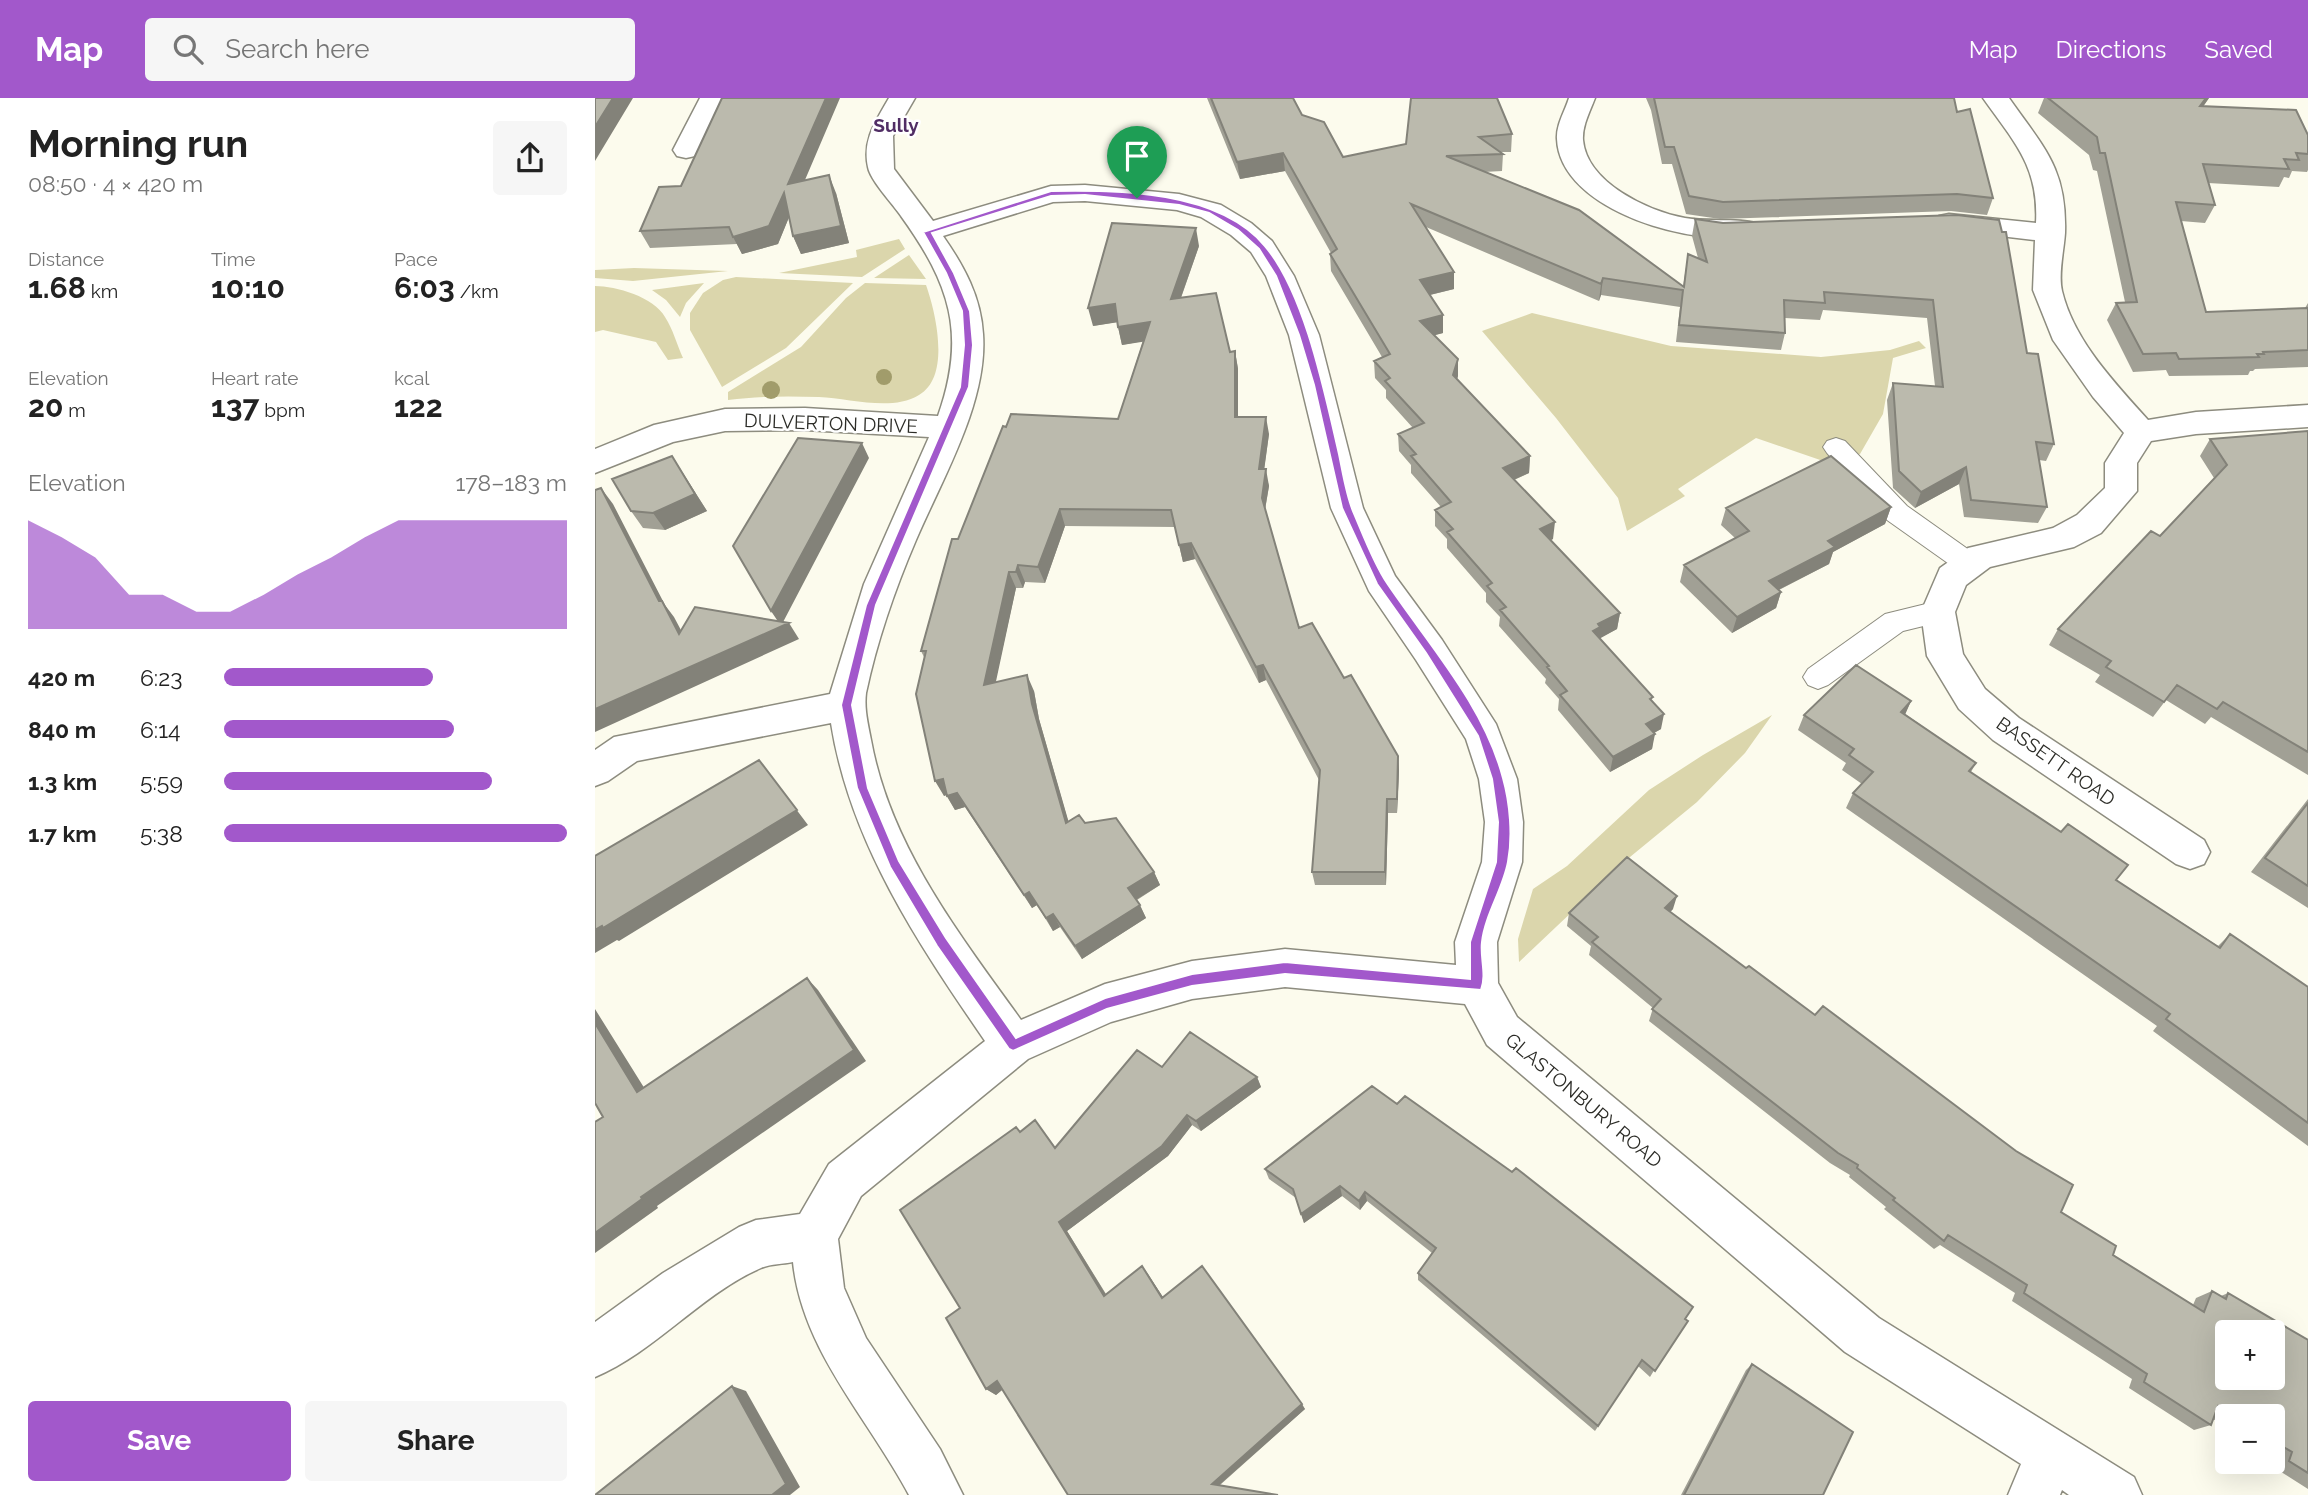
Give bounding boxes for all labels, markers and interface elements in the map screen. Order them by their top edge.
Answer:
search box [145,18,635,81]
text: Map [35,30,103,69]
icon: search [169,30,207,68]
text: Search here [225,34,370,64]
text: Map [1969,35,2018,64]
text: Directions [2056,35,2166,64]
text: Saved [2204,35,2273,64]
district label: Sully [873,114,919,136]
text: Morning run [28,121,248,166]
button: share [493,121,567,195]
pin [1107,126,1167,198]
icon: arrive [1118,137,1156,175]
text: 08:50 · 4 × 420 m [28,170,203,197]
text: Distance [28,248,104,270]
text: Time [211,248,255,270]
text: Pace [394,248,438,270]
text: 1.68 [28,270,86,305]
text: 10:10 [211,270,285,305]
text: 6:03 [394,270,455,305]
text: km [86,280,118,302]
text: /km [455,280,499,302]
text: Elevation [28,367,109,389]
text: Heart rate [211,367,299,389]
text: kcal [394,367,430,389]
text: 20 [28,389,63,424]
text: 137 [211,389,259,424]
text: 122 [394,389,443,424]
text: m [63,399,86,421]
text: bpm [259,399,305,421]
street label: DULVERTON DRIVE [744,409,918,437]
text: Elevation [28,469,126,496]
text: 178–183 m [456,469,567,496]
text: 420 m [28,664,95,691]
text: 6:23 [140,664,182,691]
street label: BASSETT ROAD [1992,712,2120,810]
text: 840 m [28,716,96,743]
text: 6:14 [140,716,181,743]
text: 1.3 km [28,768,97,795]
text: 5:59 [140,768,183,795]
text: 1.7 km [28,820,97,847]
text: 5:38 [140,820,183,847]
street label: GLASTONBURY ROAD [1502,1028,1666,1172]
map controls [2215,1320,2285,1474]
button: + [2215,1320,2285,1390]
button: Save [28,1401,291,1481]
button: Share [305,1401,567,1481]
button: − [2215,1404,2285,1474]

